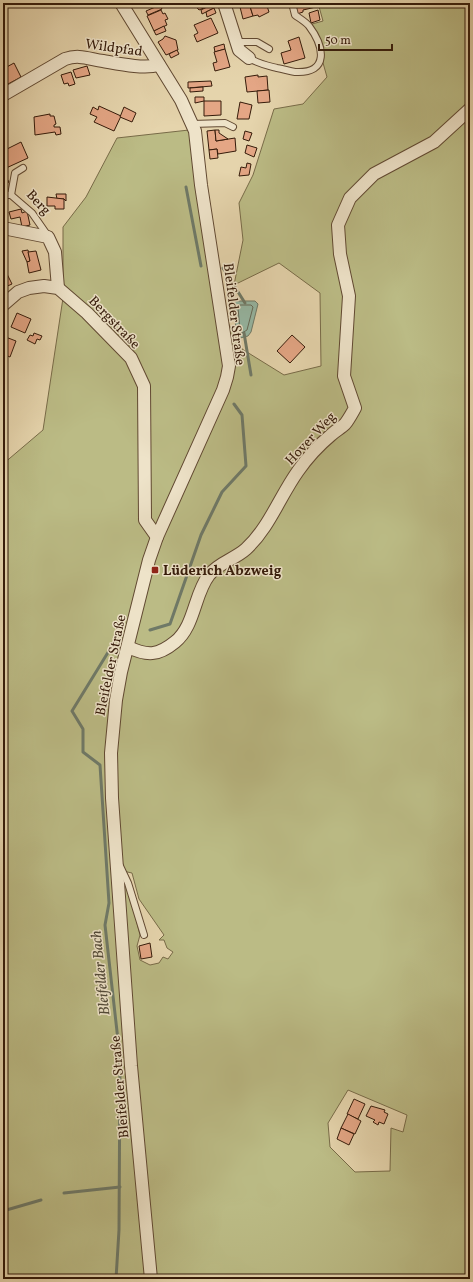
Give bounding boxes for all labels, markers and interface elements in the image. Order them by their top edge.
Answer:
scale bar [319,26,392,52]
text: 50 m [325,33,351,49]
street label: Wildpfad [84,35,144,62]
street label: Berg [21,186,55,220]
street label: Bleifelder Straße [218,262,249,367]
street label: Bergstraße [84,292,144,354]
street label: Hover Weg [281,408,341,470]
place label: Lüderich Abzweig [163,562,282,581]
marker: Lüderich Abzweig [150,565,160,575]
street label: Bleifelder Straße [91,613,132,718]
water label: Bleifelder Bach [87,929,116,1016]
street label: Bleifelder Straße [107,1034,134,1139]

